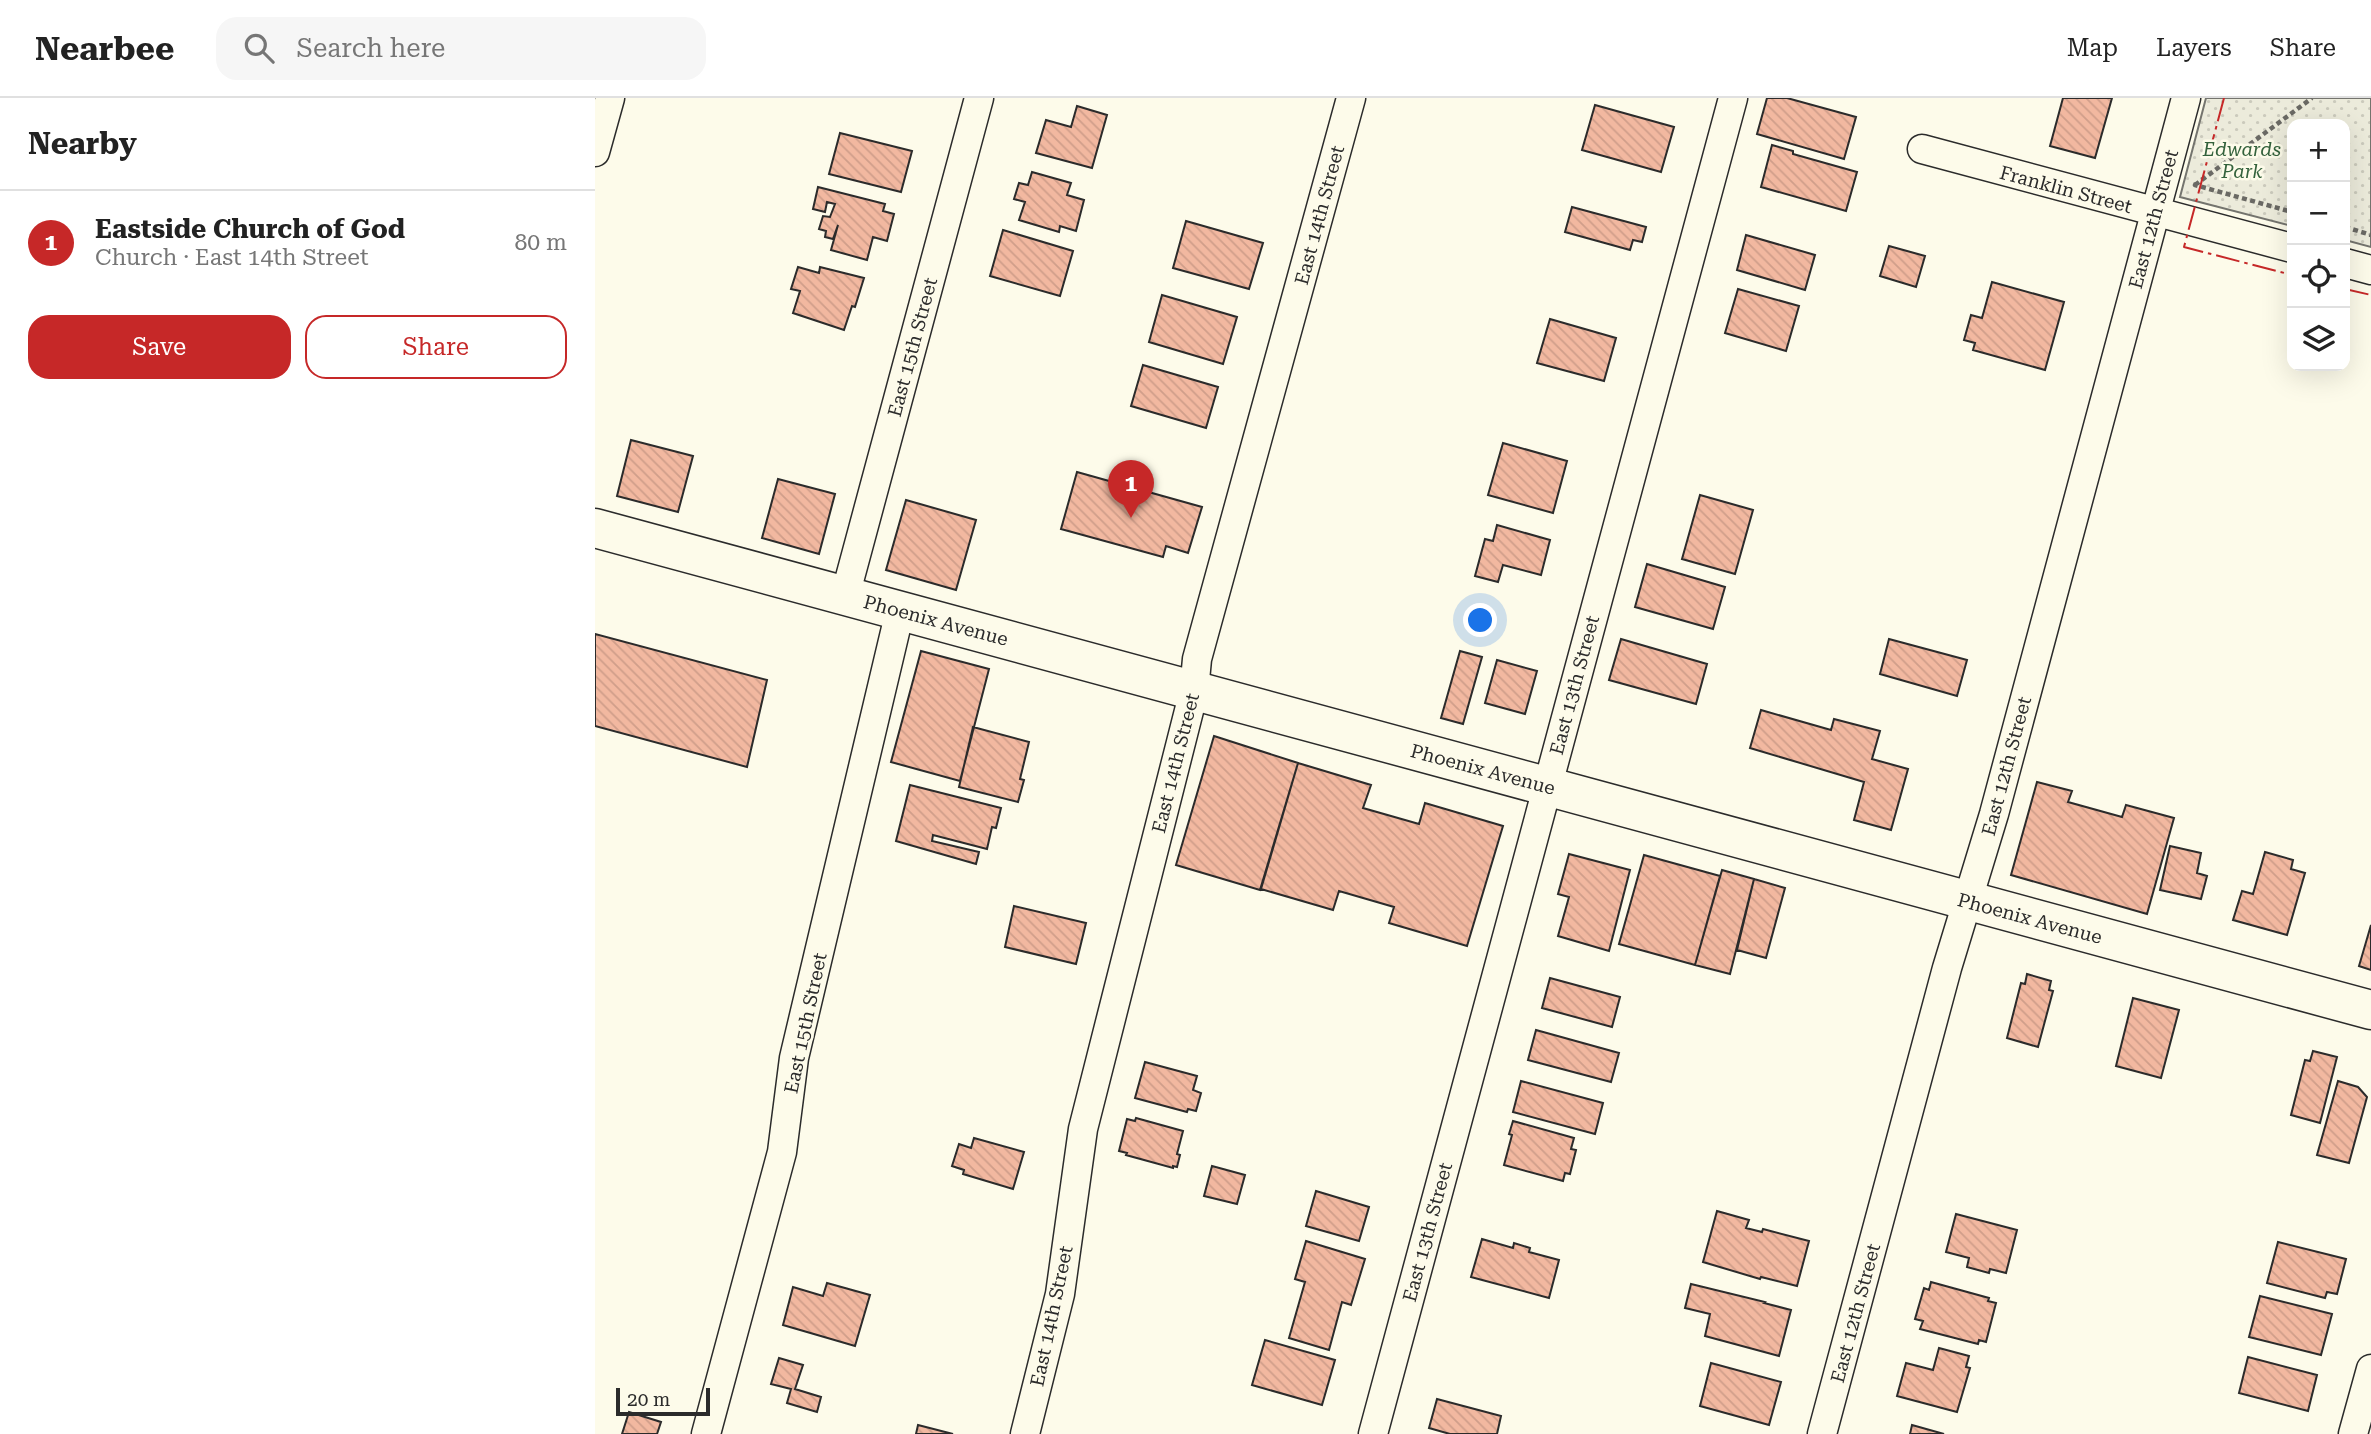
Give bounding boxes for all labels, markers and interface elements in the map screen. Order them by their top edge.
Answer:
search box [216,17,706,80]
text: Nearbee [35,29,174,68]
icon: search [240,29,278,67]
text: Search here [296,33,445,63]
text: Map [2067,34,2118,62]
text: Layers [2156,34,2232,62]
text: Share [2270,34,2336,62]
map controls [2287,119,2350,371]
button: + [2287,119,2350,182]
text: Nearby [28,126,137,161]
park label: Edwards Park [2202,138,2281,183]
street label: East 14th Street [1290,143,1349,287]
street label: East 12th Street [2124,147,2183,291]
street label: Franklin Street [1997,161,2135,218]
button: − [2287,182,2350,245]
text: Eastside Church of God [95,214,405,244]
text: 1 [45,229,57,256]
text: 80 m [514,229,567,256]
text: Church · East 14th Street [95,244,369,271]
button: locate [2287,245,2350,308]
street label: East 15th Street [883,275,942,419]
button: layers [2287,308,2350,371]
button: Save [28,315,291,379]
button: Share [305,315,567,379]
pin: 1 [1108,460,1154,518]
street label: Phoenix Avenue [861,590,1011,651]
your location [1463,603,1497,637]
street label: East 13th Street [1545,613,1604,757]
street label: East 14th Street [1147,691,1204,835]
street label: East 12th Street [1977,694,2036,838]
street label: Phoenix Avenue [1408,739,1558,800]
street label: Phoenix Avenue [1955,888,2105,949]
street label: East 15th Street [779,951,832,1096]
street label: East 13th Street [1398,1160,1457,1304]
street label: East 12th Street [1826,1241,1885,1385]
street label: East 14th Street [1025,1244,1078,1389]
scale bar [616,1385,711,1417]
text: 20 m [627,1388,670,1411]

